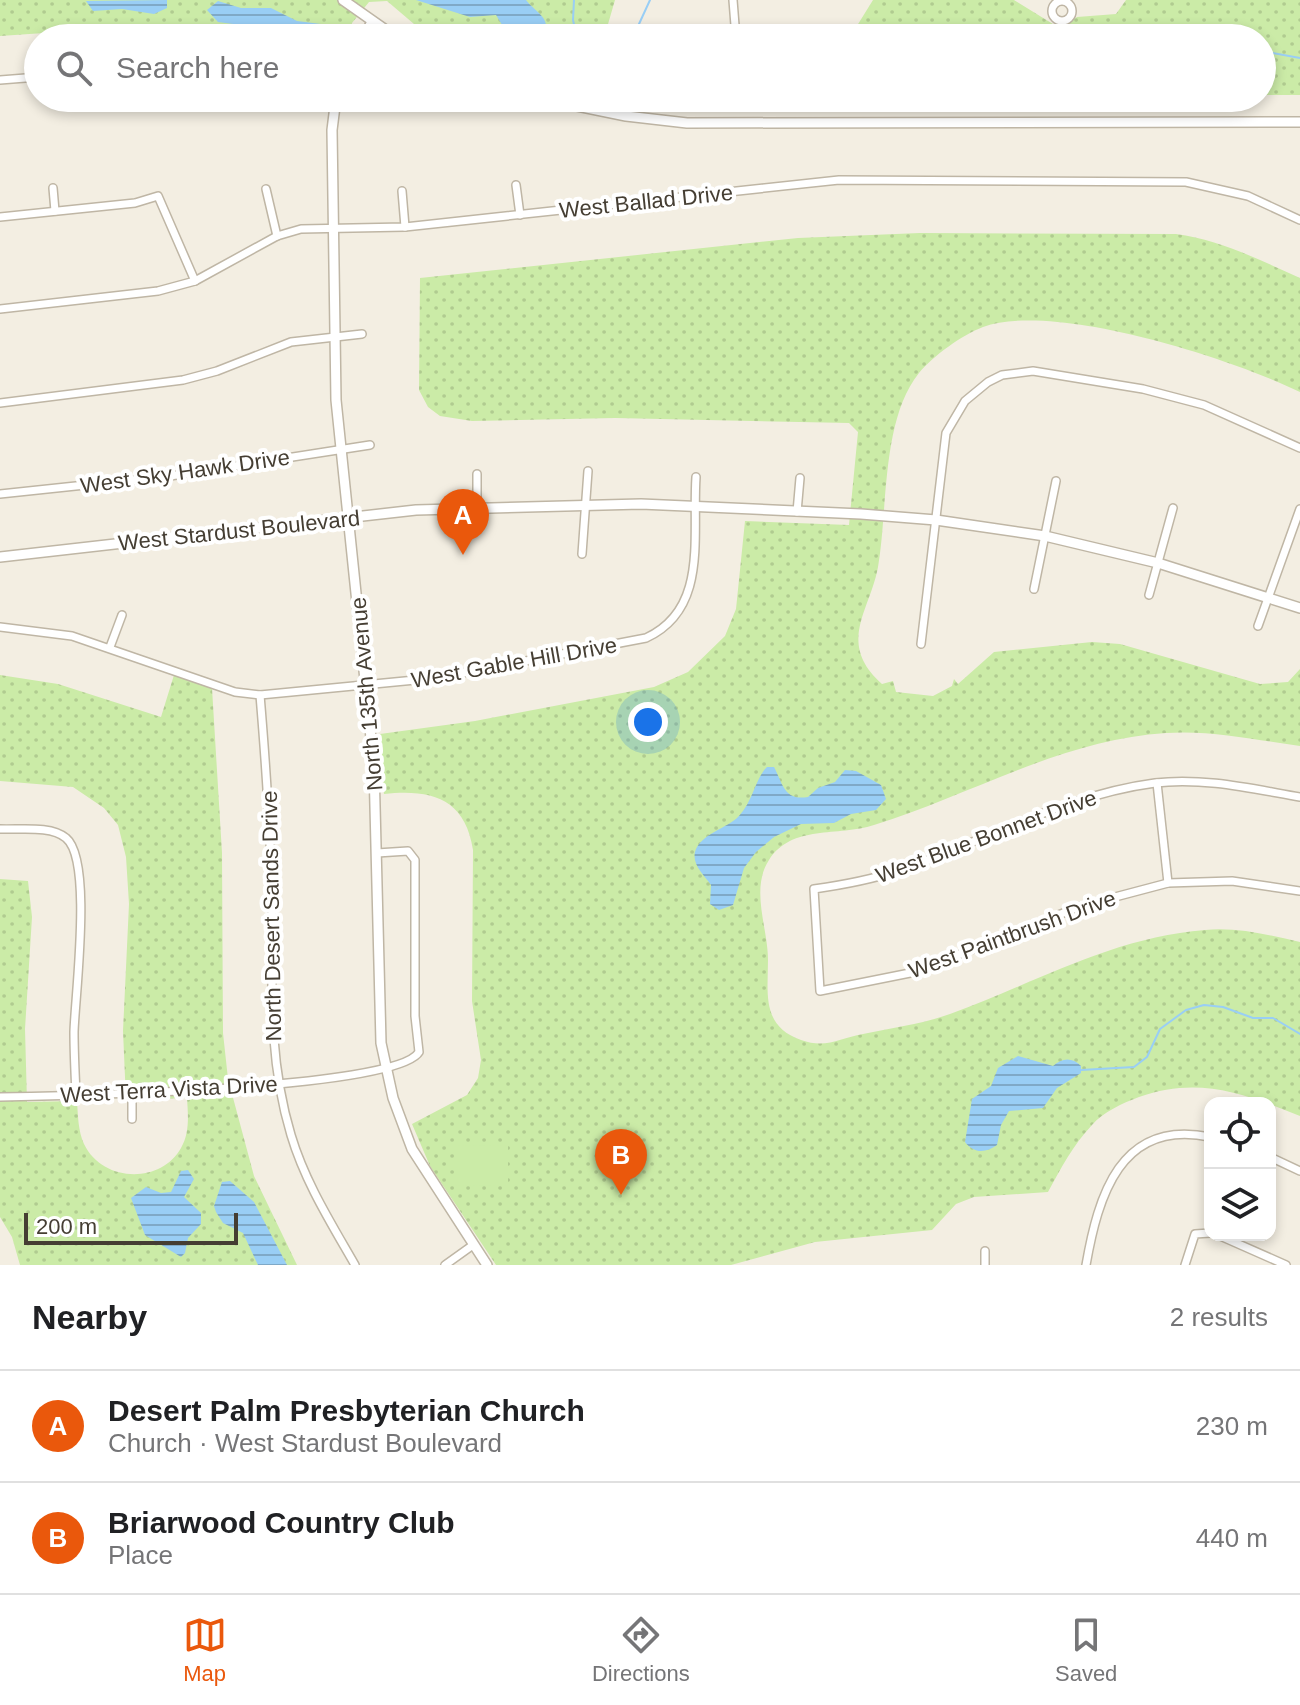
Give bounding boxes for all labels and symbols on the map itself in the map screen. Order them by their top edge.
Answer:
street label: West Ballad Drive [558,180,734,223]
street label: West Sky Hawk Drive [79,444,291,499]
pin: A [437,489,489,555]
street label: West Stardust Boulevard [117,505,361,556]
street label: North 135th Avenue [346,596,387,792]
street label: West Gable Hill Drive [409,632,619,693]
your location [628,702,668,742]
street label: West Blue Bonnet Drive [872,785,1100,888]
street label: North Desert Sands Drive [257,790,286,1042]
street label: West Paintbrush Drive [905,885,1119,984]
street label: West Terra Vista Drive [60,1071,278,1108]
pin: B [595,1129,647,1195]
scale bar [24,1209,238,1245]

